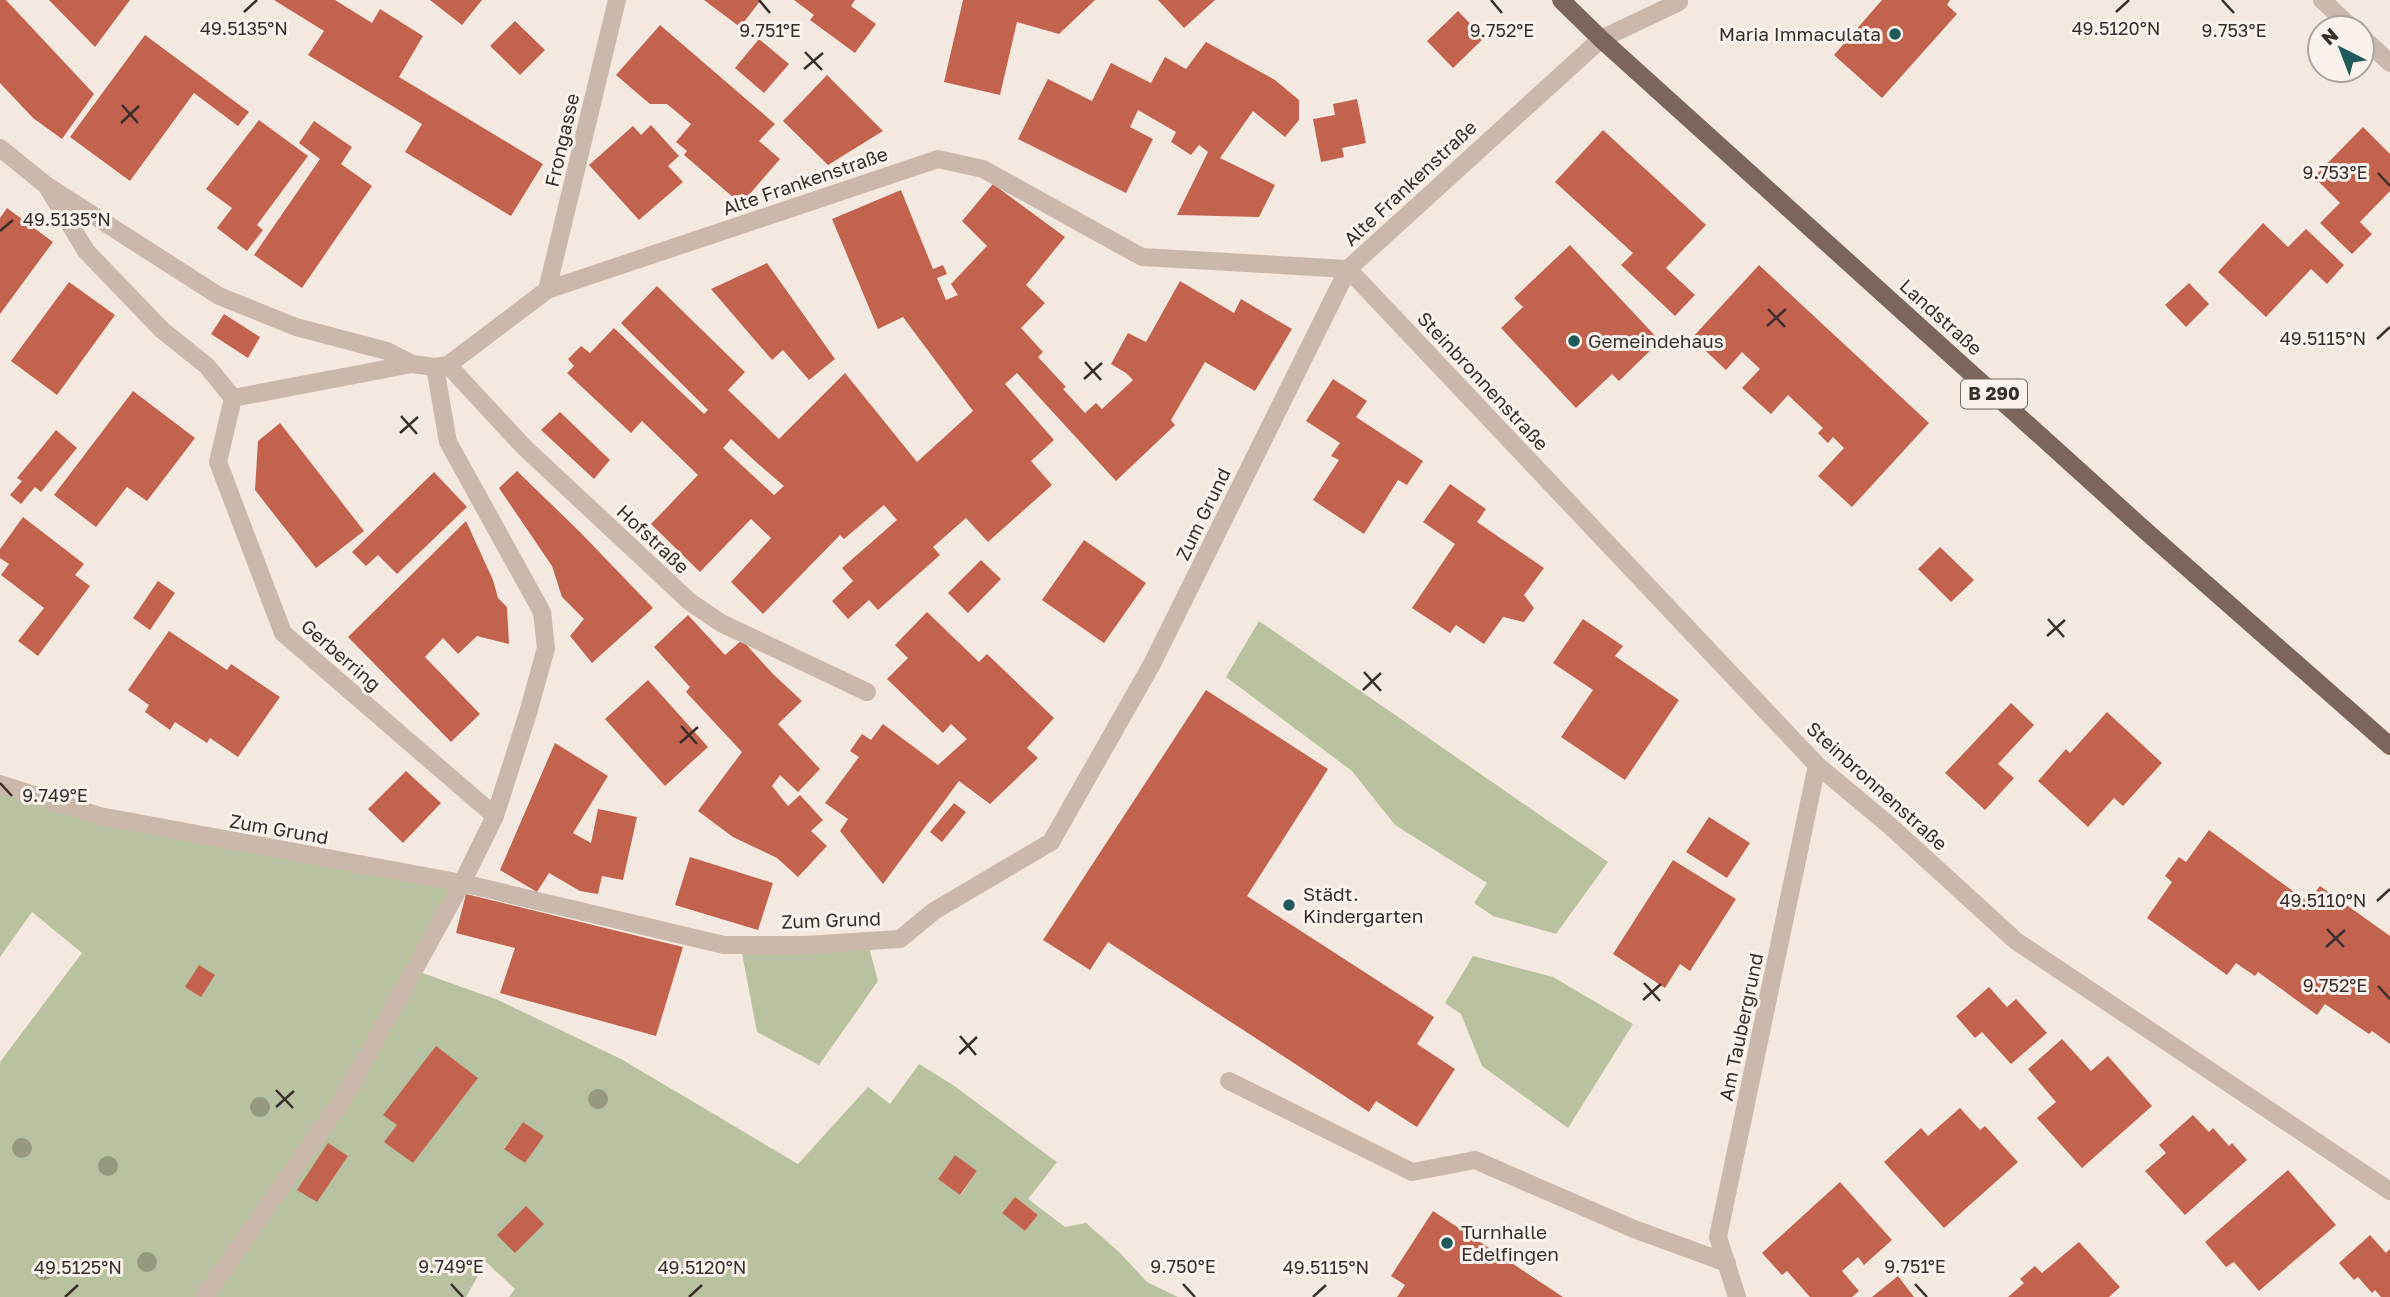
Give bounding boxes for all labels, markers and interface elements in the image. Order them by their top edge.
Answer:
north arrow [2306,14,2376,84]
text: 49.5135°N [200,17,288,39]
text: 49.5120°N [2072,17,2160,39]
text: 9.751°E [739,19,801,41]
text: 9.752°E [1470,19,1534,41]
text: 9.753°E [2202,19,2266,41]
place label: Maria Immaculata [1719,22,1881,45]
text: N [2316,23,2342,49]
marker: Maria Immaculata [1887,26,1903,42]
street label: Frongasse [540,91,583,189]
street label: Alte Frankenstraße [1339,115,1481,250]
street label: Alte Frankenstraße [719,141,890,220]
text: 9.753°E [2303,161,2367,183]
text: 49.5135°N [23,208,111,230]
street label: Landstraße [1895,274,1987,360]
street label: Steinbronnenstraße [1413,307,1554,455]
text: 49.5115°N [2280,327,2366,349]
place label: Gemeindehaus [1588,329,1724,352]
marker: Gemeindehaus [1566,333,1582,349]
road number: B 290 [1961,380,2027,408]
street label: Zum Grund [1170,464,1235,564]
street label: Hofstraße [612,499,694,578]
street label: Gerberring [297,614,386,695]
street label: Steinbronnenstraße [1802,716,1952,855]
text: 9.749°E [22,784,88,806]
street label: Zum Grund [228,809,330,848]
place label: Städt. Kindergarten [1303,882,1423,927]
text: 49.5110°N [2279,889,2367,911]
marker: Städt. Kindergarten [1281,897,1297,913]
street label: Zum Grund [781,906,881,933]
street label: Am Taubergrund [1714,951,1767,1103]
text: 9.752°E [2303,974,2367,996]
place label: Turnhalle Edelfingen [1461,1220,1559,1265]
marker: Turnhalle Edelfingen [1439,1235,1455,1251]
text: 9.749°E [418,1255,484,1277]
text: 9.750°E [1150,1255,1216,1277]
text: 9.751°E [1884,1255,1946,1277]
text: 49.5125°N [34,1256,122,1278]
text: 49.5120°N [658,1256,746,1278]
text: 49.5115°N [1283,1256,1369,1278]

